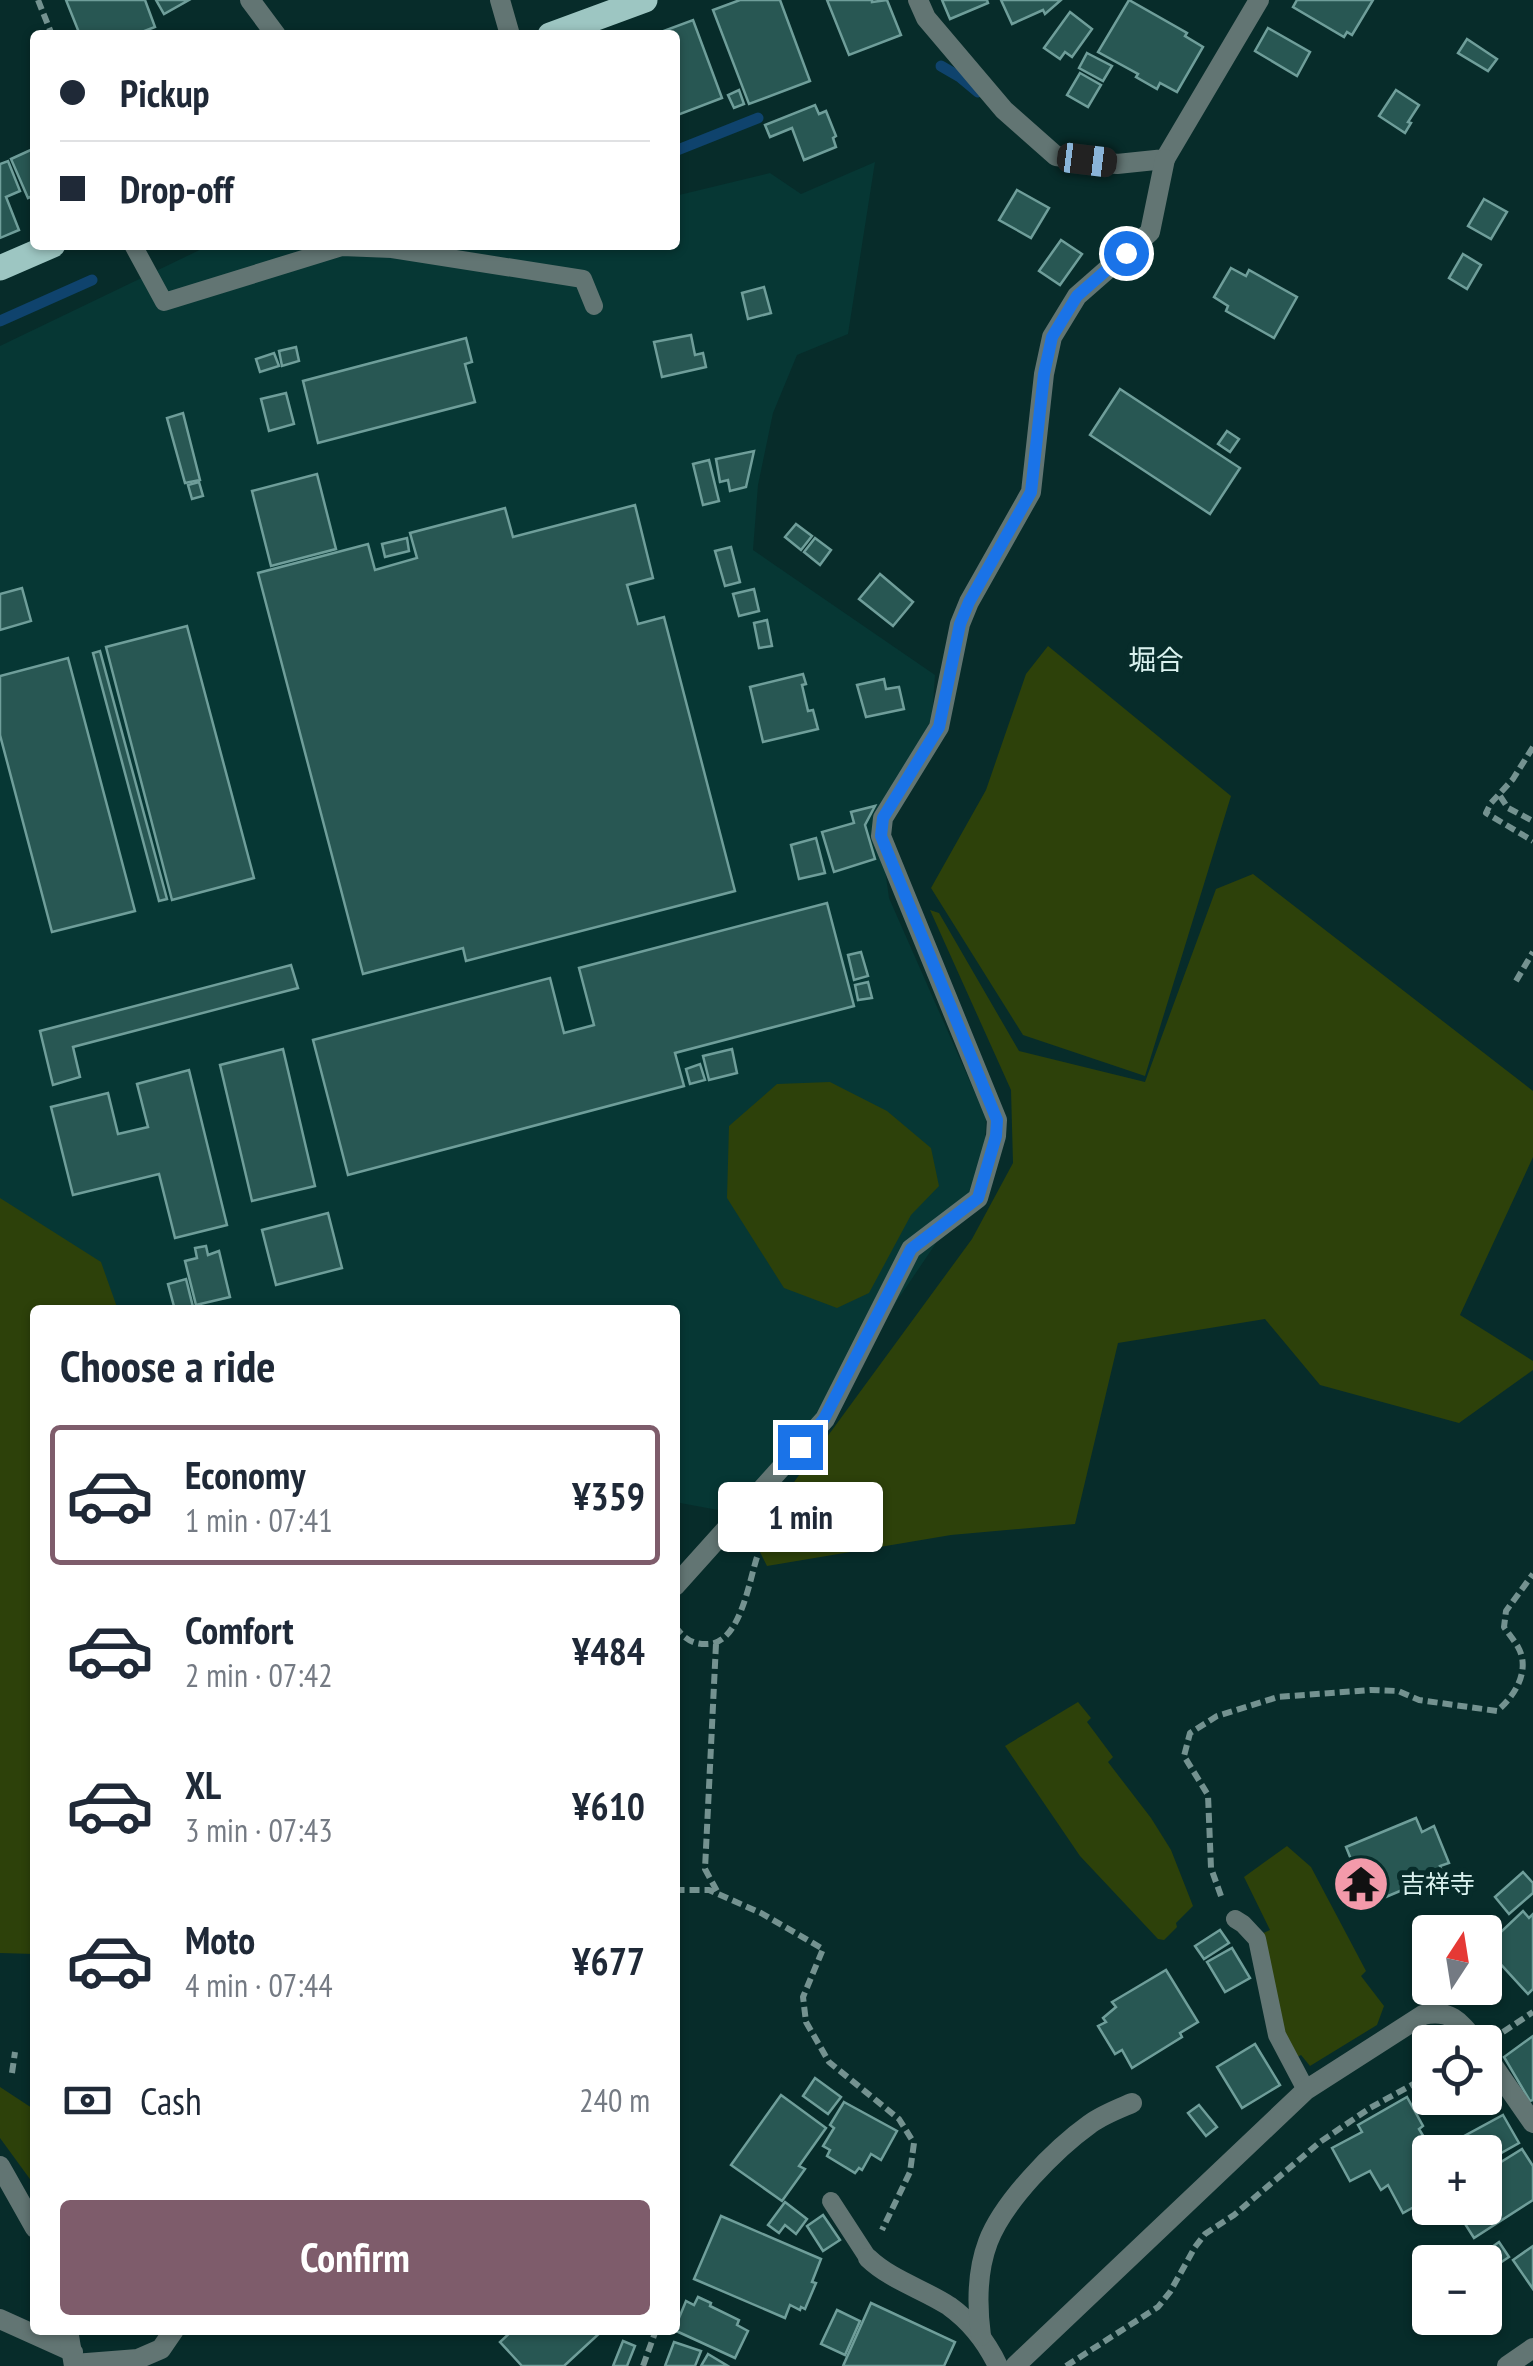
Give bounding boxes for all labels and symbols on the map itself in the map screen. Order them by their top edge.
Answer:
car [1055,141,1119,179]
route start [1104,231,1149,276]
district label: 堀合 [1128,641,1184,678]
route end [778,1425,823,1470]
callout: 1 min [718,1482,882,1552]
temple icon: 吉祥寺 [1331,1854,1391,1914]
place label: 吉祥寺 [1400,1868,1475,1900]
north arrow [1412,1915,1502,2005]

